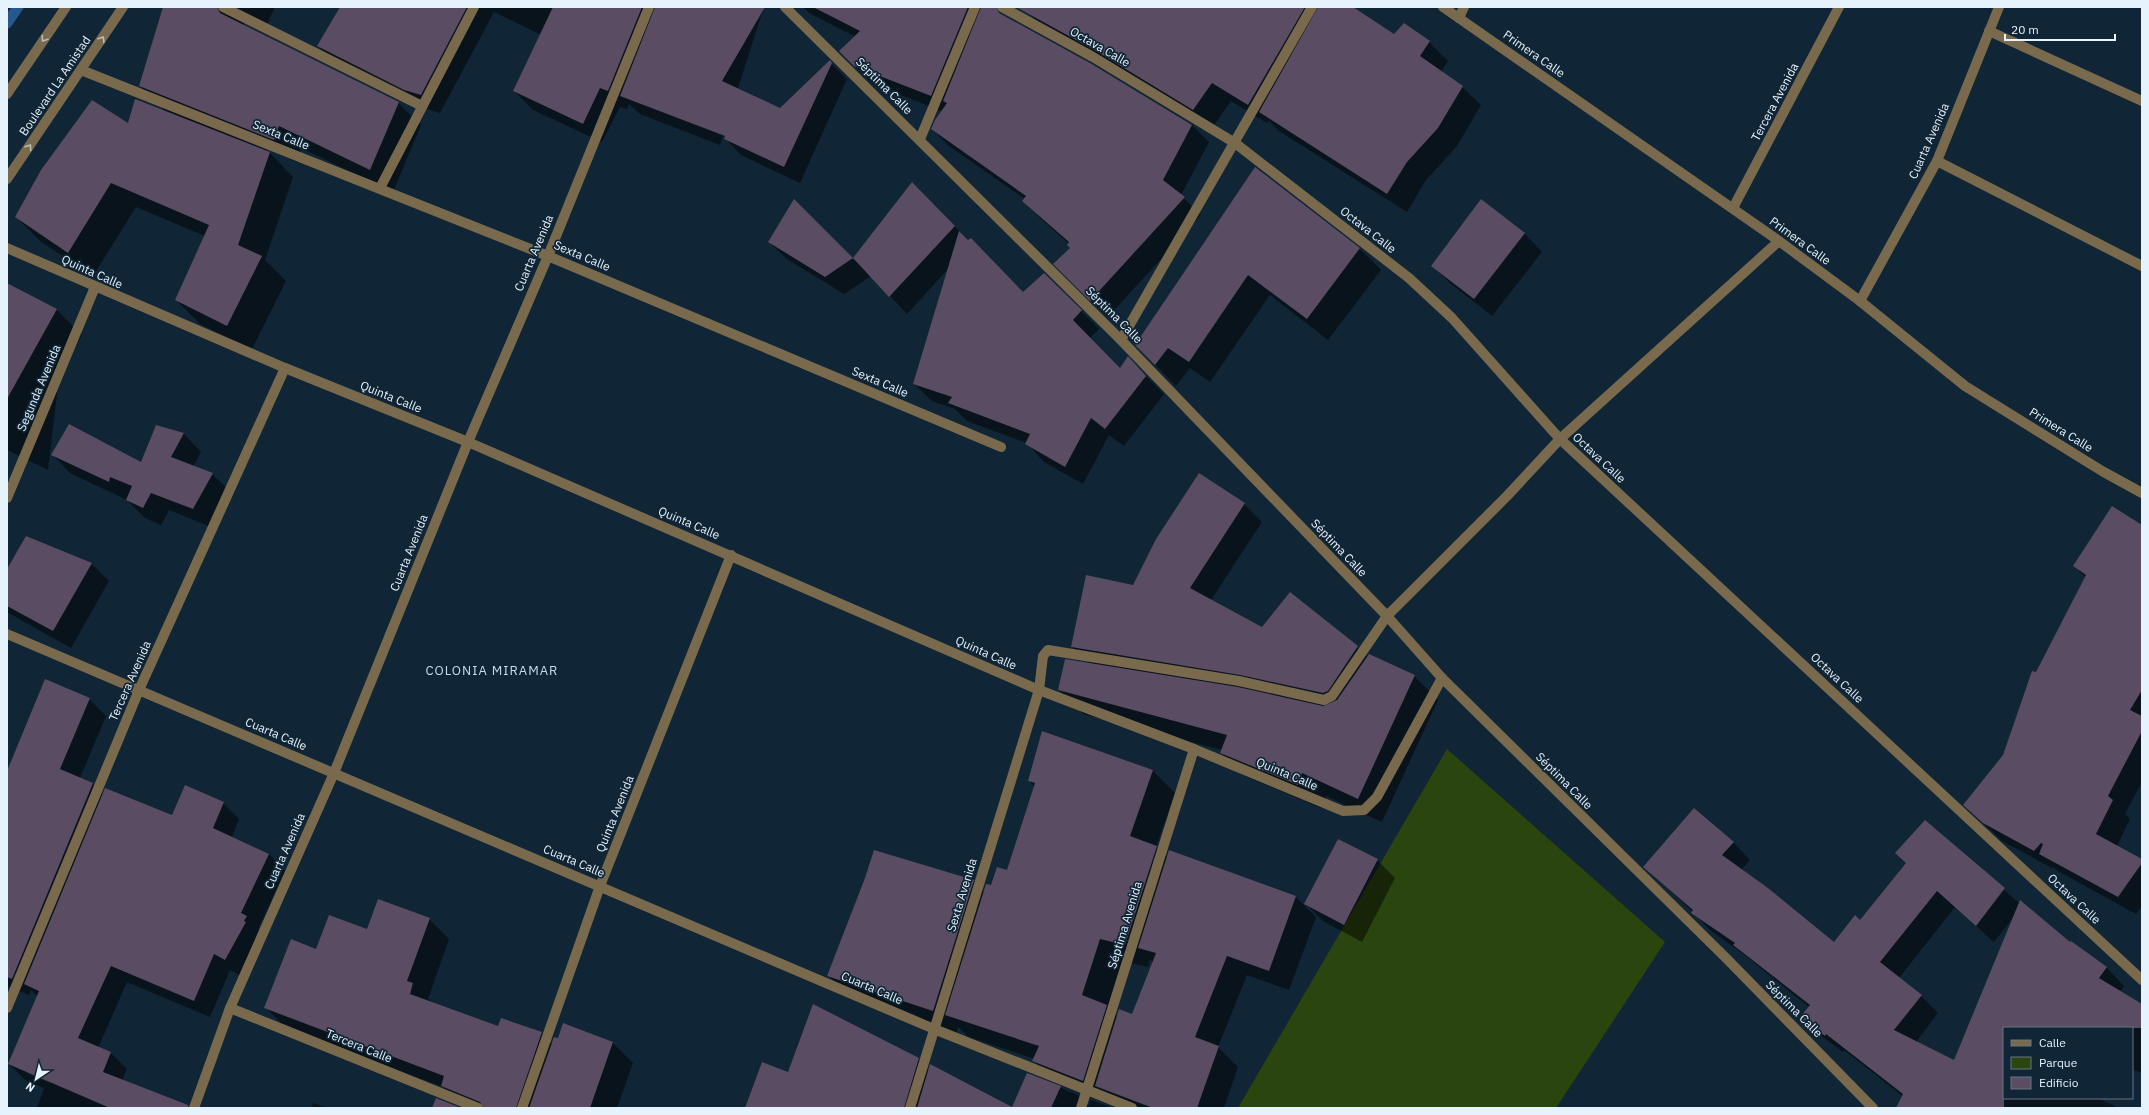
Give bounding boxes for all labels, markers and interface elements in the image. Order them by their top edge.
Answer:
scale bar [2005,16,2115,42]
text: 20 m [2011,22,2039,37]
street label: Octava Calle [1067,23,1133,70]
street label: Primera Calle [1500,27,1568,81]
street label: Boulevard La Amistad [16,33,94,139]
one-way arrow [42,35,49,42]
one-way arrow [97,37,104,44]
street label: Séptima Calle [853,54,916,118]
street label: Tercera Avenida [1748,60,1802,143]
street label: Cuarta Avenida [1905,100,1952,181]
street label: Sexta Calle [251,116,312,153]
one-way arrow [24,144,32,151]
street label: Octava Calle [1337,203,1400,256]
street label: Cuarta Avenida [511,212,557,293]
street label: Primera Calle [1767,213,1834,268]
street label: Sexta Calle [552,237,613,274]
street label: Quinta Calle [59,251,126,292]
street label: Séptima Calle [1083,283,1146,347]
street label: Segunda Avenida [14,342,64,433]
street label: Sexta Calle [850,363,911,400]
street label: Quinta Calle [358,377,425,416]
street label: Primera Calle [2027,404,2096,455]
street label: Octava Calle [1570,429,1629,486]
street label: Quinta Calle [656,503,723,542]
street label: Cuarta Avenida [386,512,431,593]
street label: Séptima Calle [1308,516,1371,580]
street label: Quinta Calle [953,632,1020,673]
street label: Tercera Avenida [105,638,154,723]
street label: Octava Calle [1808,649,1867,706]
district label: COLONIA MIRAMAR [426,662,558,679]
street label: Cuarta Calle [243,714,310,753]
street label: Séptima Calle [1533,749,1596,813]
street label: Quinta Calle [1254,754,1321,793]
street label: Quinta Avenida [592,773,637,854]
street label: Cuarta Avenida [261,810,308,891]
street label: Cuarta Calle [541,841,608,880]
street label: Sexta Avenida [943,856,980,933]
street label: Octava Calle [2045,870,2104,927]
street label: Séptima Avenida [1104,879,1145,970]
street label: Cuarta Calle [839,968,906,1007]
street label: Séptima Calle [1763,977,1826,1041]
street label: Tercera Calle [324,1025,395,1066]
legend [2003,1027,2133,1099]
text: Calle [2039,1035,2066,1050]
text: Parque [2039,1055,2078,1070]
north arrow [16,1059,56,1099]
text: Edificio [2039,1075,2079,1090]
text: N [23,1079,38,1095]

